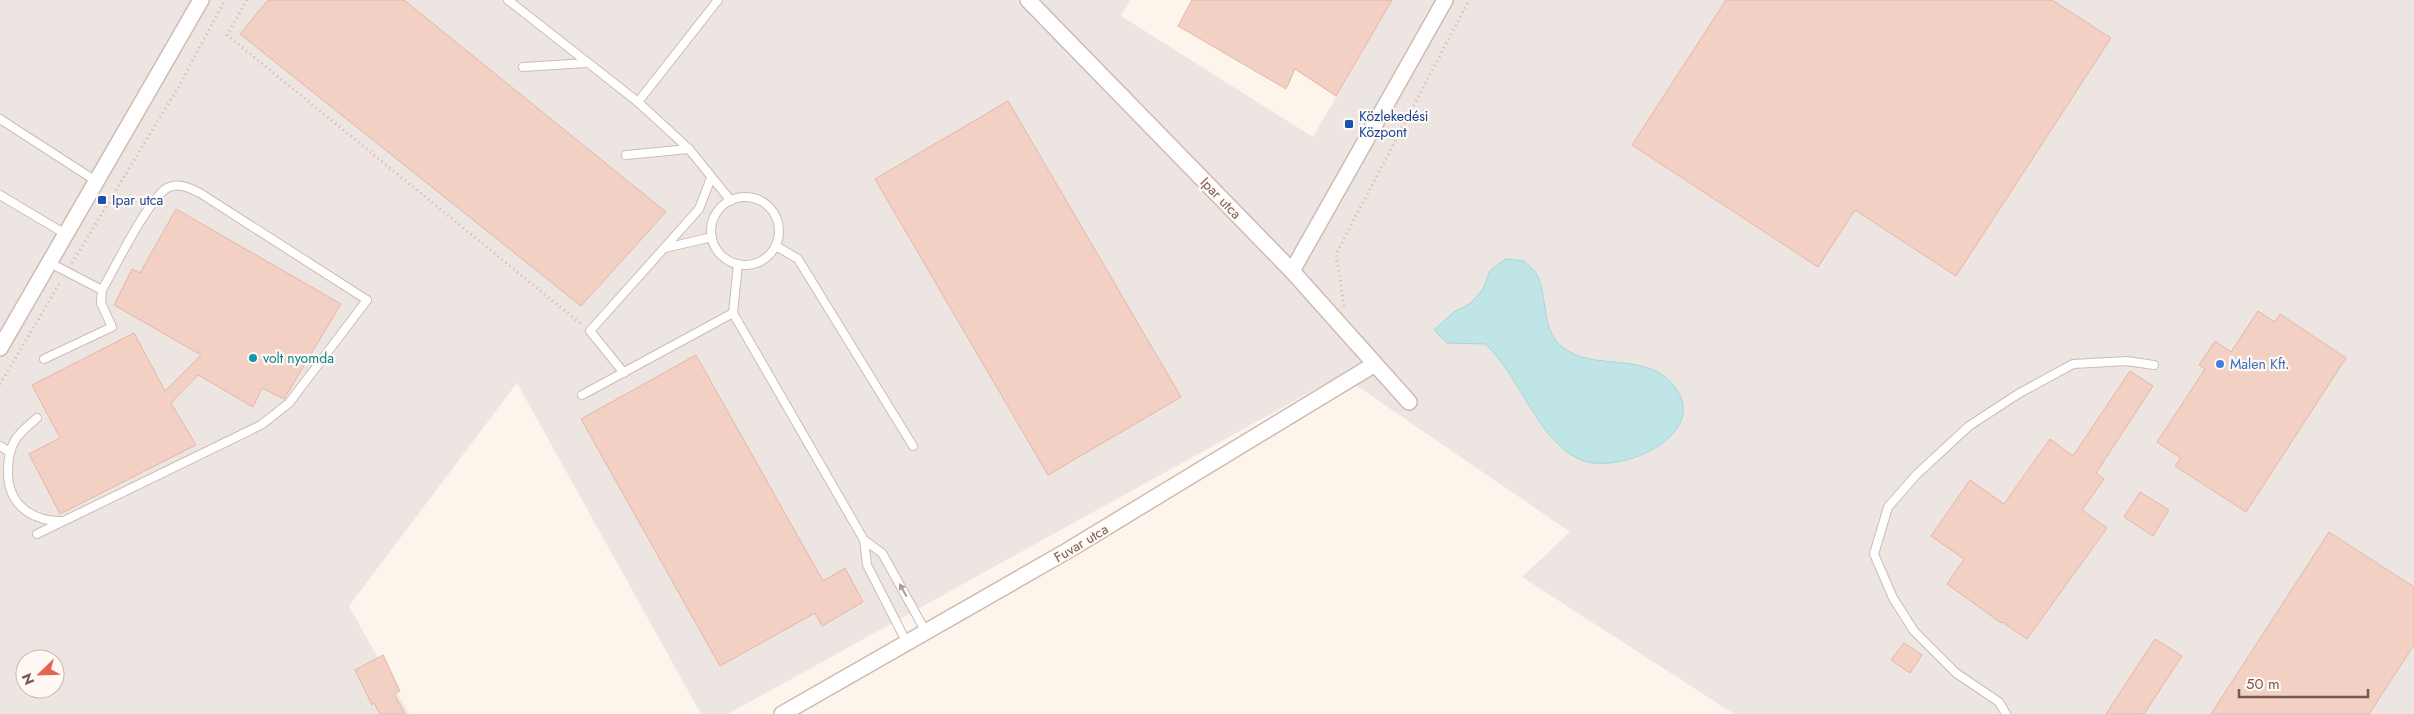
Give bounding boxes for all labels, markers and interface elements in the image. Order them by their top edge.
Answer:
place label: Közlekedési Központ [1359,106,1428,142]
marker: Közlekedési Központ [1343,118,1355,130]
street label: Ipar utca [1196,173,1246,223]
place label: Ipar utca [112,190,163,210]
marker: Ipar utca [96,194,108,206]
place label: volt nyomda [263,348,334,368]
marker: volt nyomda [247,352,259,364]
place label: Malen Kft. [2230,354,2290,374]
marker: Malen Kft. [2214,358,2226,370]
street label: Fuvar utca [1050,519,1112,567]
one-way arrow [898,583,907,596]
north arrow [15,649,65,699]
scale bar [2239,666,2368,698]
text: N [17,670,39,688]
text: 50 m [2246,673,2280,695]

